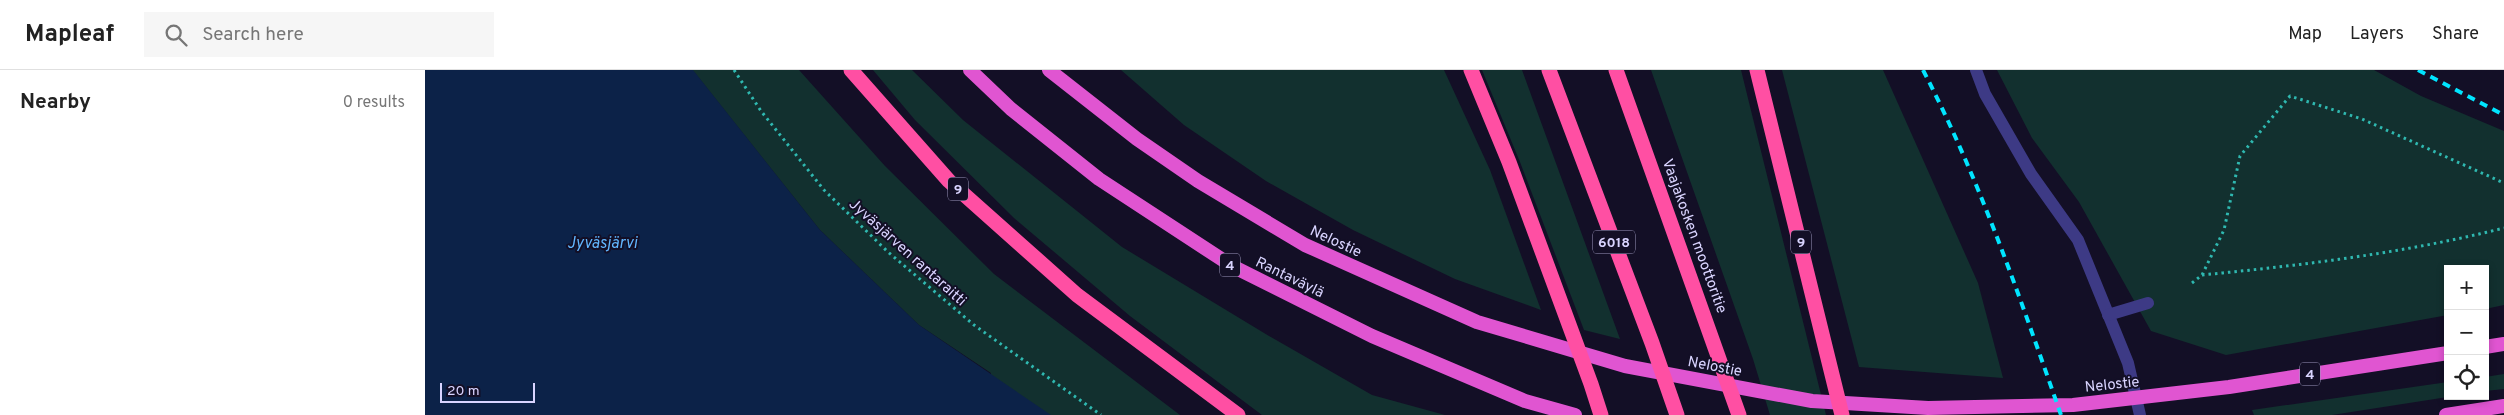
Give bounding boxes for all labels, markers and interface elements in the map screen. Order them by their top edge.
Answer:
search box [144,12,494,57]
text: Mapleaf [25,20,114,50]
icon: search [162,21,190,49]
text: Search here [202,23,304,47]
text: Map [2288,23,2322,46]
text: Layers [2350,23,2404,46]
text: Share [2432,23,2479,46]
text: Nearby [20,89,91,116]
text: 0 results [343,93,405,113]
street label: Vaajakosken moottoritie [1657,157,1730,316]
road number: 9 [948,178,968,200]
street label: Jyväsjärven rantaraitti [844,195,970,311]
street label: Nelostie [1306,222,1364,263]
road number: 6018 [1593,230,1635,253]
road number: 9 [1791,230,1811,253]
water label: Jyväsjärvi [567,234,638,254]
road number: 4 [1220,254,1240,276]
street label: Rantaväylä [1252,254,1327,303]
map controls [2444,265,2489,400]
button: + [2444,265,2489,310]
button: − [2444,310,2489,355]
street label: Nelostie [1686,353,1744,382]
button: locate [2444,355,2489,400]
road number: 4 [2300,362,2320,386]
street label: Nelostie [2084,373,2141,398]
scale bar [440,380,535,403]
text: 20 m [447,383,480,400]

